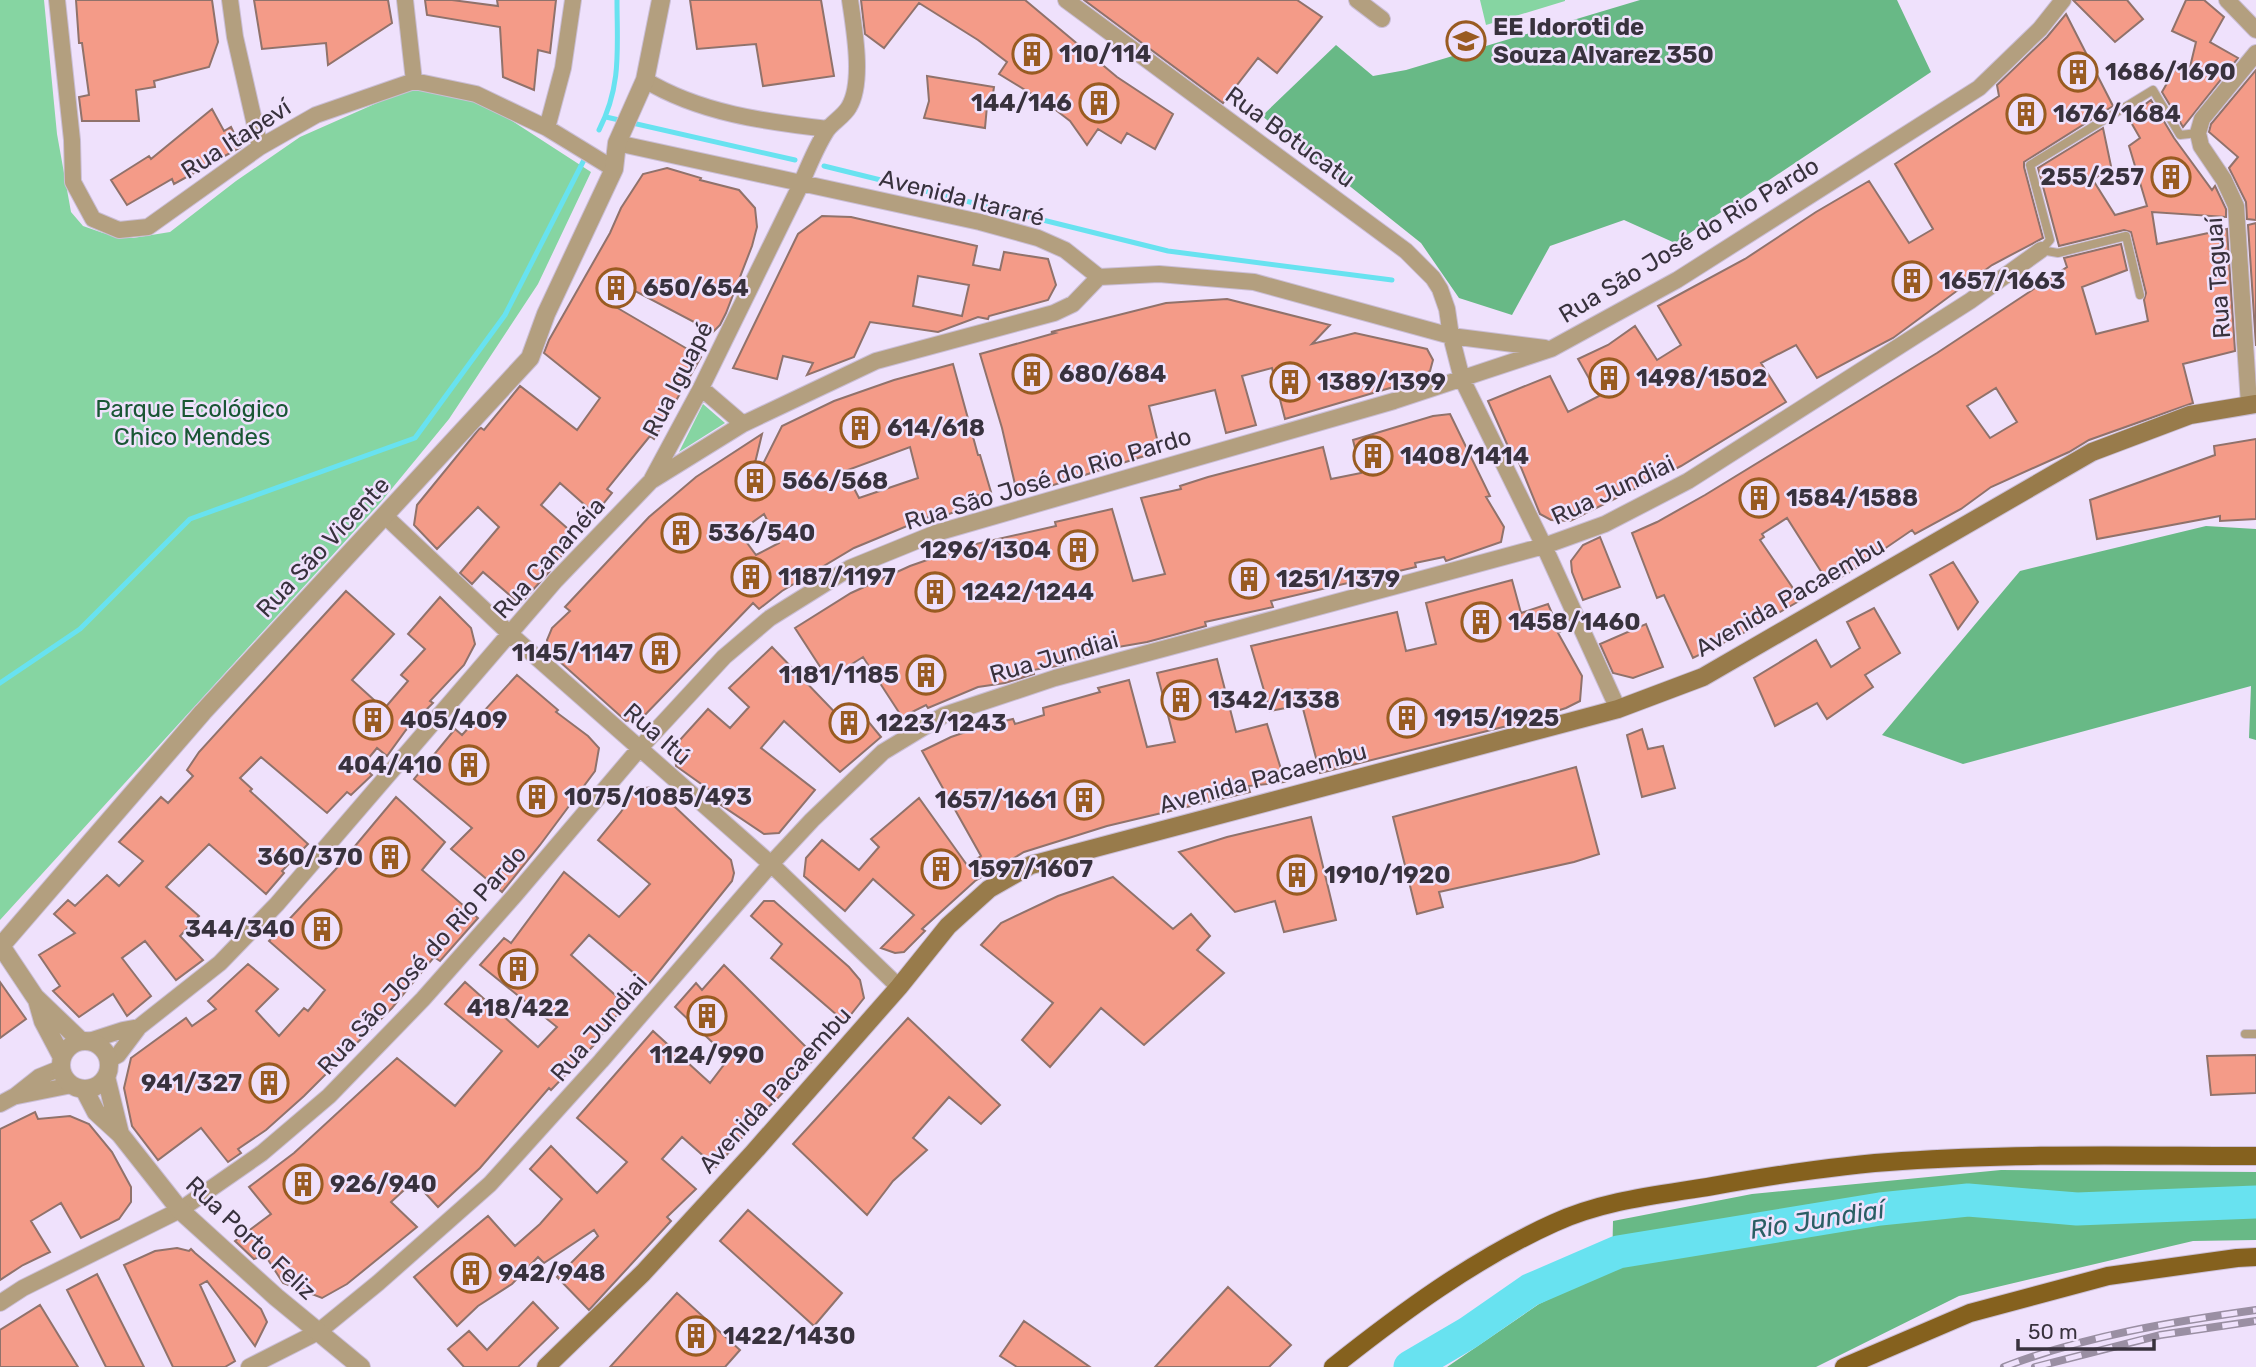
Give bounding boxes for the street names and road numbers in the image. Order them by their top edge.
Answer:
street label: Rua Botucatu [1220,81,1360,193]
street label: Rua Itapeví [176,93,297,185]
street label: Rua São José do Rio Pardo [1554,151,1824,329]
street label: Avenida Itararé [877,164,1047,232]
street label: Rua Taguaí [2200,215,2236,340]
street label: Rua Iguapé [637,317,719,441]
street label: Rua São José do Rio Pardo [901,422,1195,536]
street label: Rua Jundiai [1547,449,1679,531]
street label: Rua São Vicente [251,471,395,623]
street label: Rua Cananéia [487,492,611,624]
street label: Avenida Pacaembu [1690,531,1890,663]
street label: Rua Jundiai [986,625,1122,689]
street label: Rua Itú [618,697,696,771]
street label: Avenida Pacaembu [1156,737,1370,819]
street label: Rua São José do Rio Pardo [312,840,532,1080]
street label: Rua Jundiai [545,969,653,1087]
street label: Avenida Pacaembu [693,1001,857,1179]
street label: Rua Porto Feliz [180,1171,322,1305]

